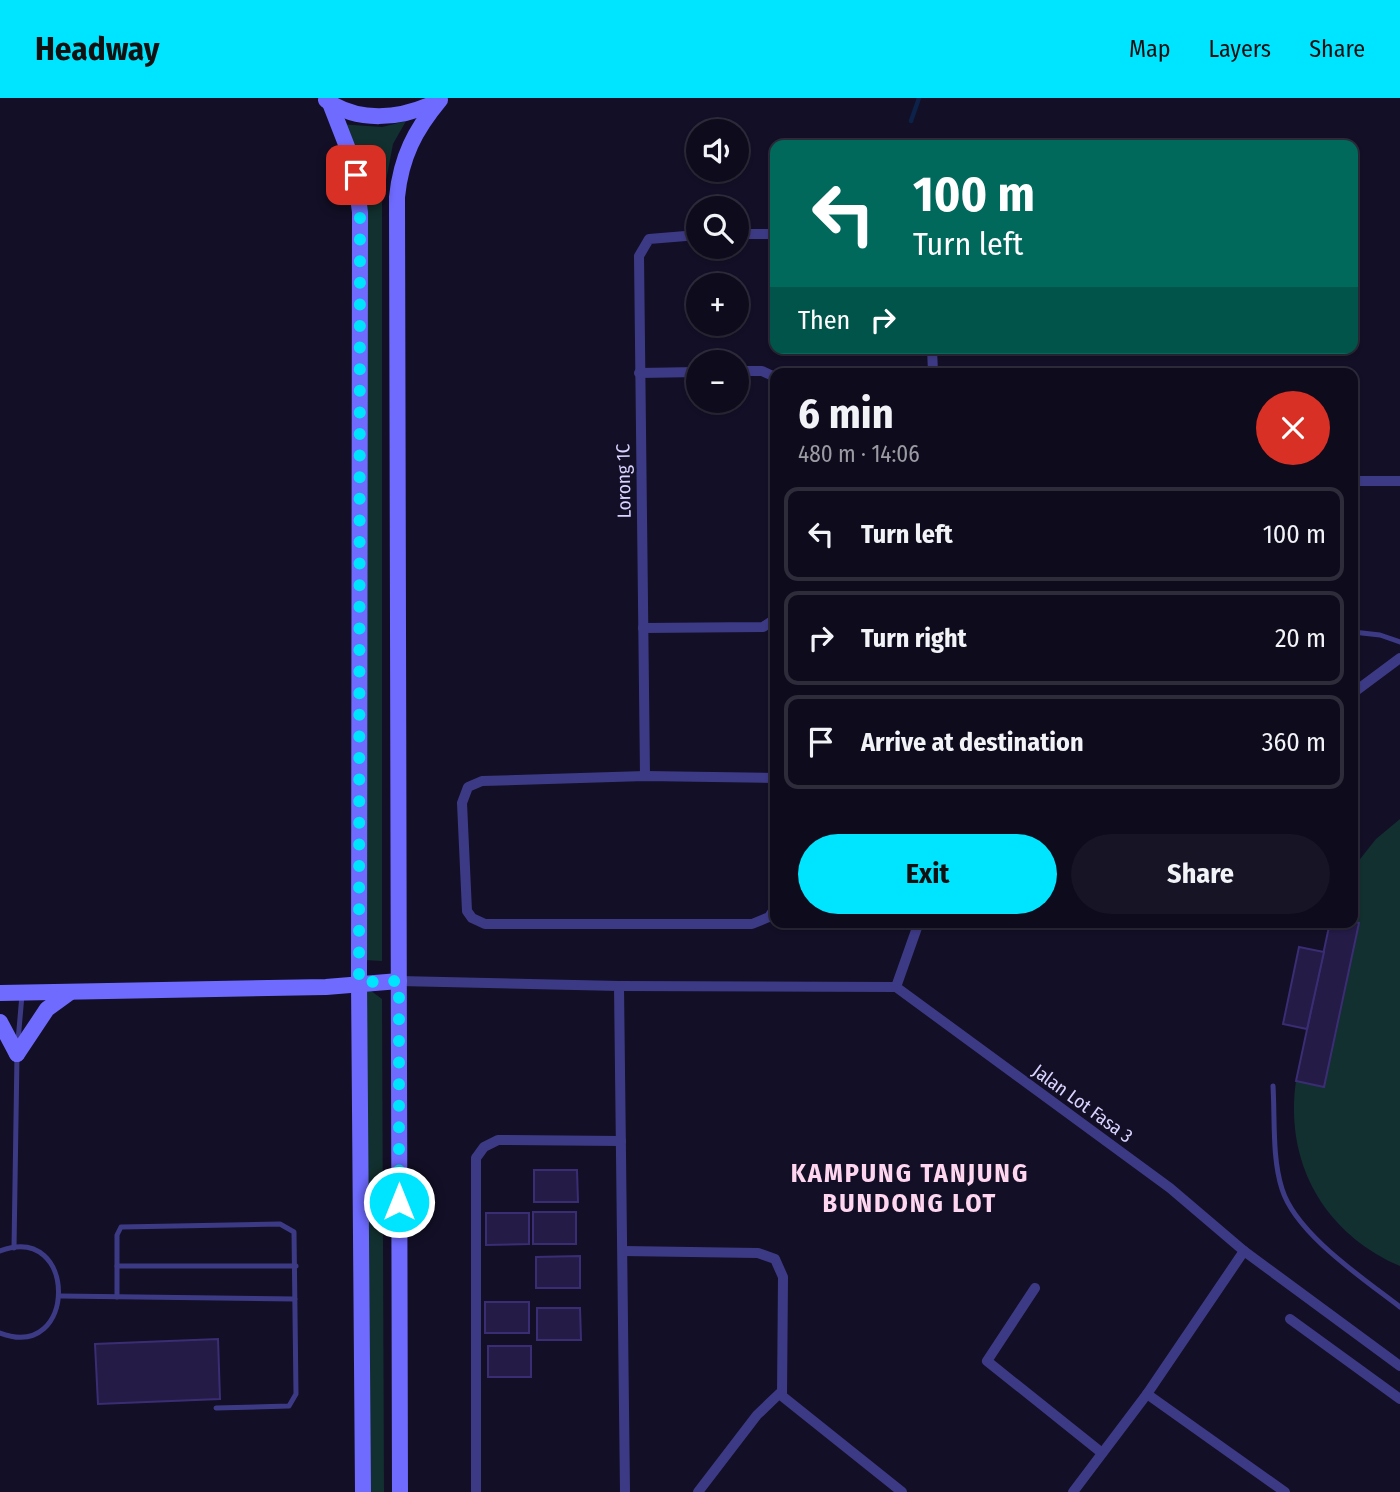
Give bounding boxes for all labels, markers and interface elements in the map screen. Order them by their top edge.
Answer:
text: Headway [35,29,159,69]
text: Map [1129,35,1171,63]
text: Layers [1209,35,1271,63]
text: Share [1309,35,1365,63]
map controls [686,119,749,413]
button: sound [686,119,749,182]
pin [326,145,386,205]
icon: arrive [337,156,375,194]
text: 100 m [913,165,1035,224]
icon: left [798,168,889,259]
button: search [686,196,749,259]
text: Turn left [913,225,1023,263]
button: + [686,273,749,336]
icon: right [864,301,902,339]
text: Then [798,305,850,336]
button: − [686,350,749,413]
text: 6 min [798,389,894,439]
button: close [1256,391,1330,465]
text: 480 m · 14:06 [798,440,920,468]
street label: Lorong 1C [611,443,636,518]
icon: left [802,515,840,553]
text: Turn left [861,519,953,550]
text: 100 m [1263,519,1326,550]
icon: right [802,619,840,657]
text: Turn right [861,623,967,654]
text: 20 m [1275,623,1326,654]
icon: arrive [802,723,840,761]
text: Arrive at destination [861,727,1084,758]
text: 360 m [1262,727,1326,758]
button: Exit [798,834,1057,914]
button: Share [1071,834,1330,914]
street label: Jalan Lot Fasa 3 [1028,1059,1137,1147]
district label: KAMPUNG TANJUNG BUNDONG LOT [791,1158,1029,1219]
position arrow [362,1165,436,1239]

